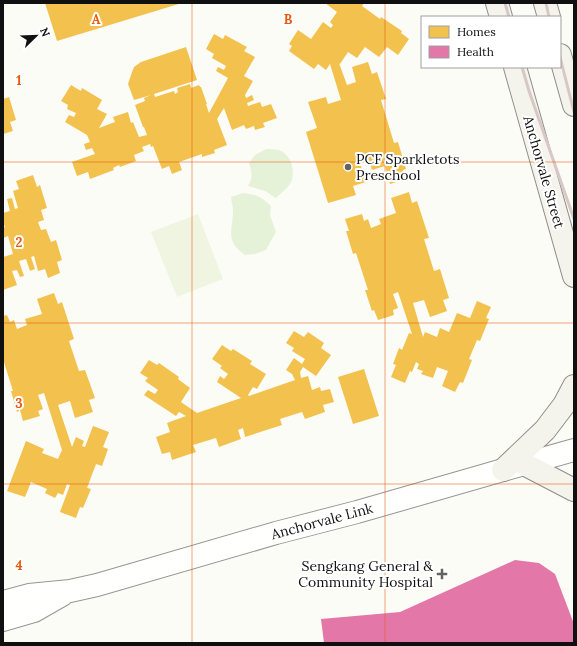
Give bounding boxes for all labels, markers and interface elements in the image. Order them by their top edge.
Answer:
text: A [92,11,101,28]
text: B [284,11,293,28]
north arrow [16,16,56,56]
legend [421,16,561,68]
text: Homes [457,24,496,39]
text: N [37,25,54,39]
text: Health [457,44,494,59]
text: 1 [16,72,22,89]
street label: Anchorvale Street [519,113,569,231]
place label: PCF Sparkletots Preschool [356,150,459,184]
marker: PCF Sparkletots Preschool [343,162,353,172]
text: 2 [16,234,23,251]
text: 3 [15,395,23,412]
street label: Anchorvale Link [268,499,375,544]
text: 4 [15,557,23,574]
place label: Sengkang General & Community Hospital [298,557,433,591]
marker: Sengkang General & Community Hospital [436,568,448,580]

